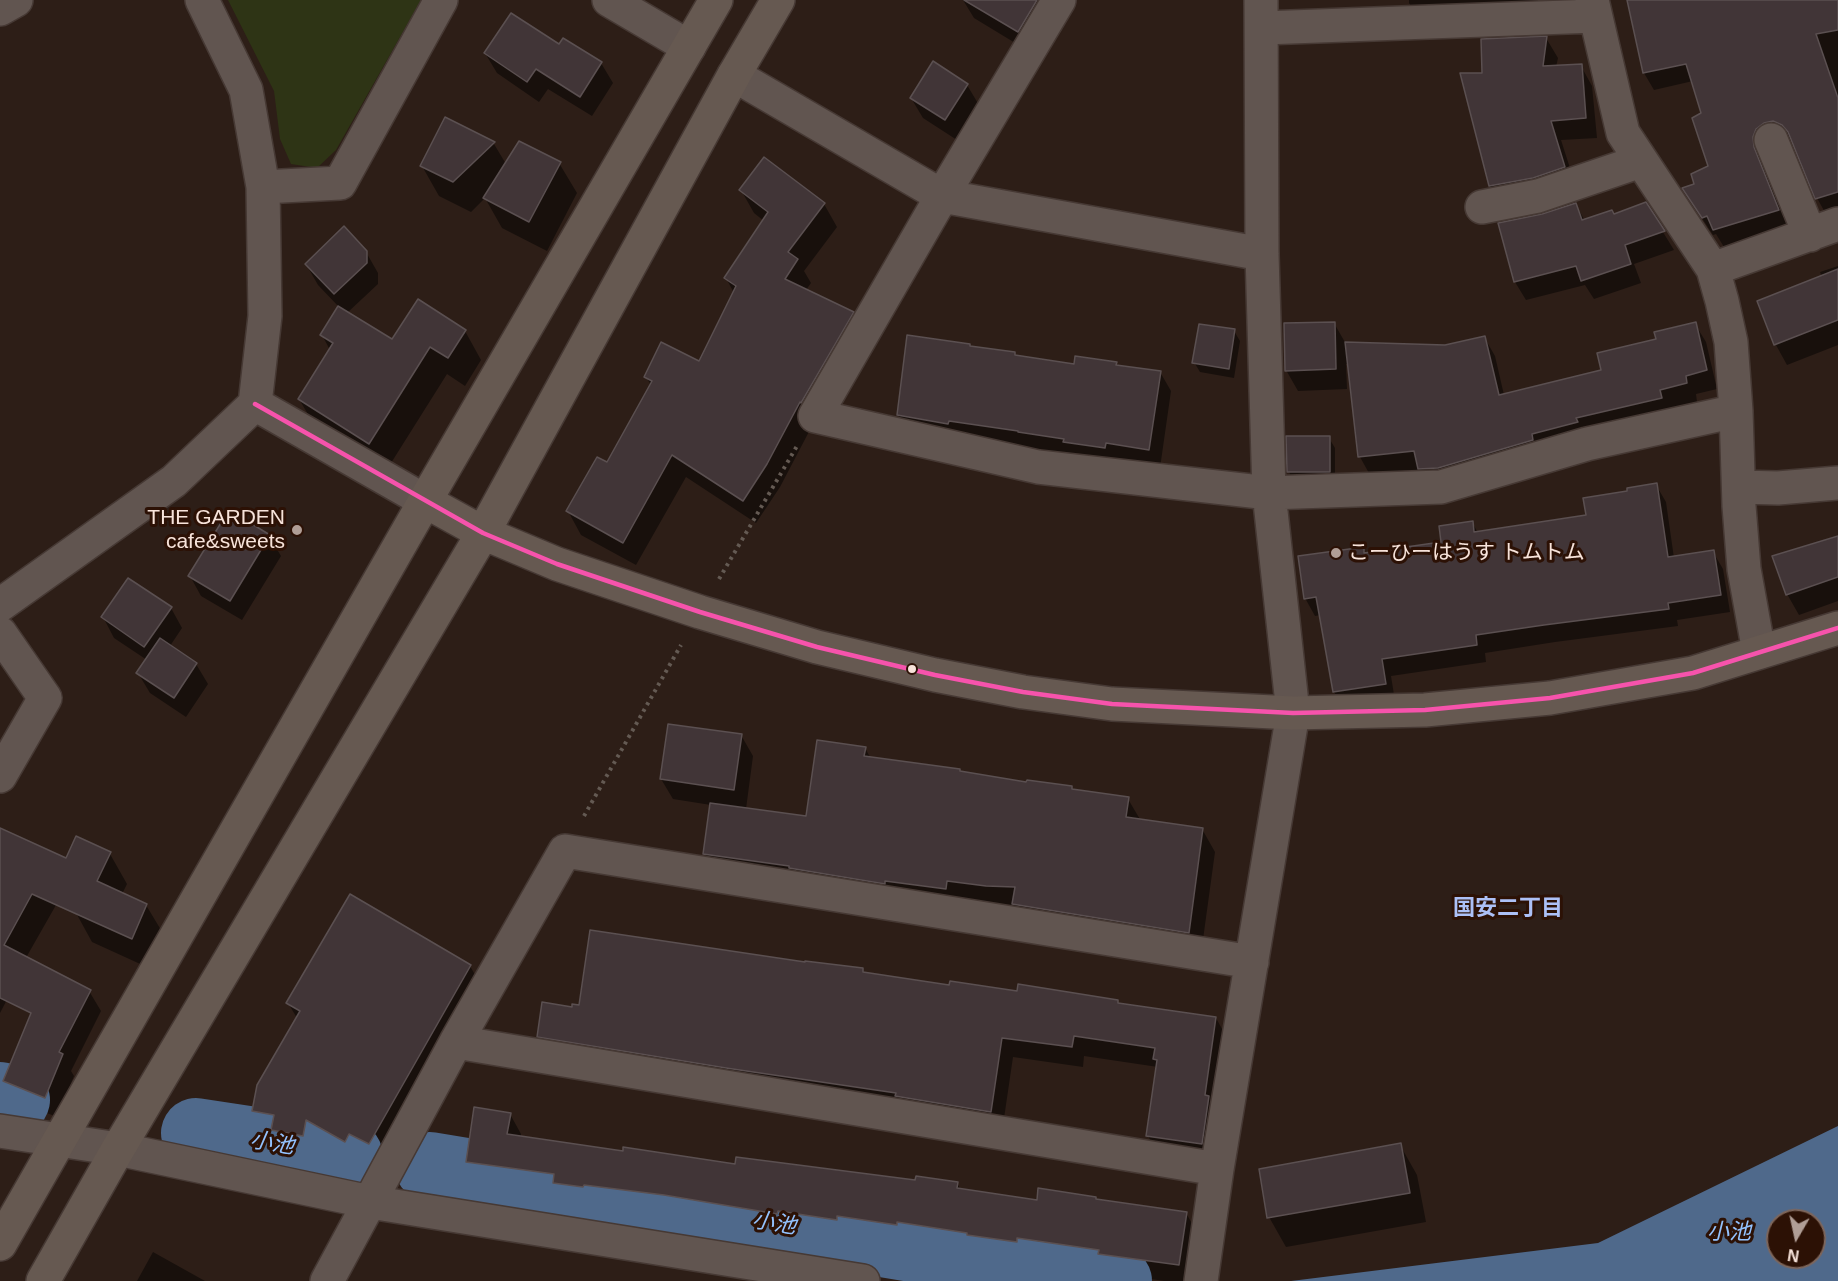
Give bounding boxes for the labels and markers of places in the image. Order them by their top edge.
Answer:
place label: THE GARDEN cafe&sweets [147,505,285,555]
marker: THE GARDEN cafe&sweets [290,523,304,537]
place label: こーひーはうす トムトム [1348,540,1585,566]
marker: こーひーはうす トムトム [1329,546,1343,560]
unlabelled marker [906,663,918,675]

